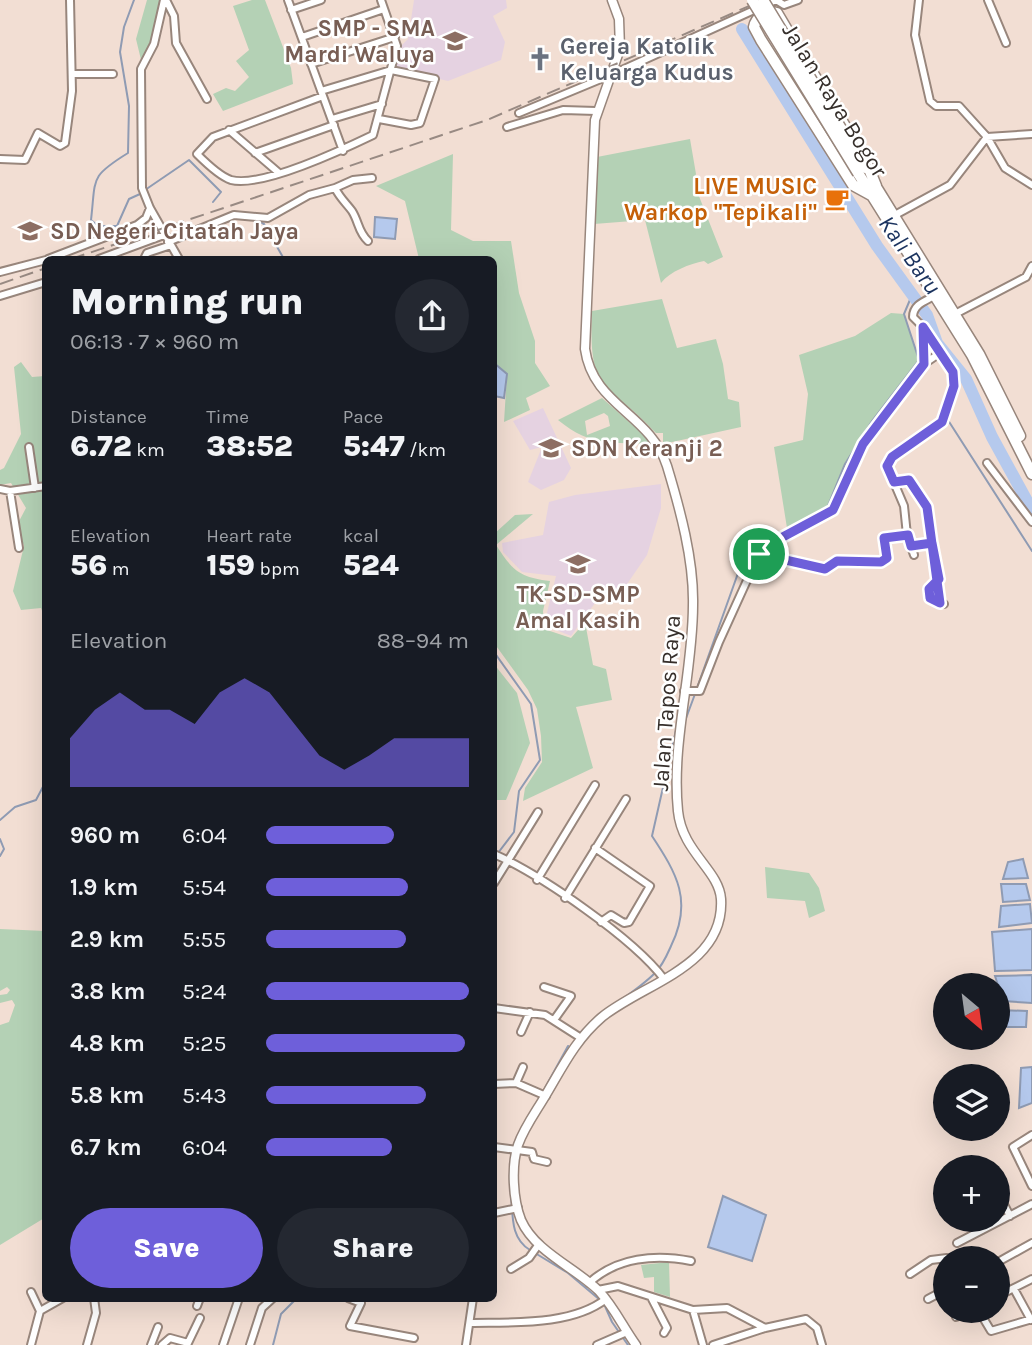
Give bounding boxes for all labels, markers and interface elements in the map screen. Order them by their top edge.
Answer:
place label: SMP - SMA Mardi Waluya [284,15,435,68]
street label: Jalan Raya Bogor [776,18,893,183]
school or university icon: SMP - SMA Mardi Waluya [441,27,469,55]
place label: Gereja Katolik Keluarga Kudus [560,33,734,86]
church icon: Gereja Katolik Keluarga Kudus [526,45,554,73]
place label: LIVE MUSIC Warkop "Tepikali" [624,173,817,226]
cafe icon: LIVE MUSIC Warkop "Tepikali" [823,185,851,213]
water label: Kali Baru [873,210,947,300]
school or university icon: SD Negeri Citatah Jaya [16,217,44,245]
place label: SD Negeri Citatah Jaya [50,218,299,245]
text: Morning run [70,279,304,324]
button: share [395,279,469,353]
text: 06:13 · 7 × 960 m [70,328,239,355]
text: Distance [70,406,147,428]
text: Time [206,406,249,428]
text: Pace [343,406,383,428]
text: 6.72 [70,428,132,464]
text: 38:52 [206,428,293,464]
text: 5:47 [343,428,405,464]
school or university icon: SDN Keranji 2 [537,434,565,462]
place label: SDN Keranji 2 [571,435,723,462]
text: km [132,439,165,461]
text: /km [405,439,446,461]
pin [729,524,789,584]
text: Elevation [70,525,150,547]
text: Heart rate [206,525,292,547]
text: kcal [343,525,379,547]
icon: arrive [740,535,778,573]
text: 56 [70,547,107,583]
text: 159 [206,547,255,583]
text: 524 [343,547,399,583]
school or university icon: TK-SD-SMP Amal Kasih [564,550,592,578]
text: m [107,558,130,580]
text: bpm [255,558,300,580]
place label: TK-SD-SMP Amal Kasih [516,581,641,634]
street label: Jalan Tapos Raya [647,614,686,792]
text: Elevation [70,627,167,654]
text: 88–94 m [377,627,469,654]
text: 960 m [70,822,140,849]
text: 6:04 [182,822,227,849]
text: 1.9 km [70,874,138,901]
text: 5:54 [182,874,226,901]
text: 2.9 km [70,926,144,953]
text: 5:55 [182,926,226,953]
north arrow [933,973,1010,1050]
map controls [933,973,1010,1323]
text: 3.8 km [70,978,145,1005]
text: 5:24 [182,978,226,1005]
text: 4.8 km [70,1030,145,1057]
text: 5:25 [182,1030,227,1057]
button: layers [933,1064,1010,1141]
text: 5.8 km [70,1082,144,1109]
text: 5:43 [182,1082,227,1109]
text: 6.7 km [70,1134,142,1161]
text: 6:04 [182,1134,227,1161]
button: + [933,1155,1010,1232]
button: Save [70,1208,263,1288]
button: Share [277,1208,469,1288]
button: − [933,1246,1010,1323]

